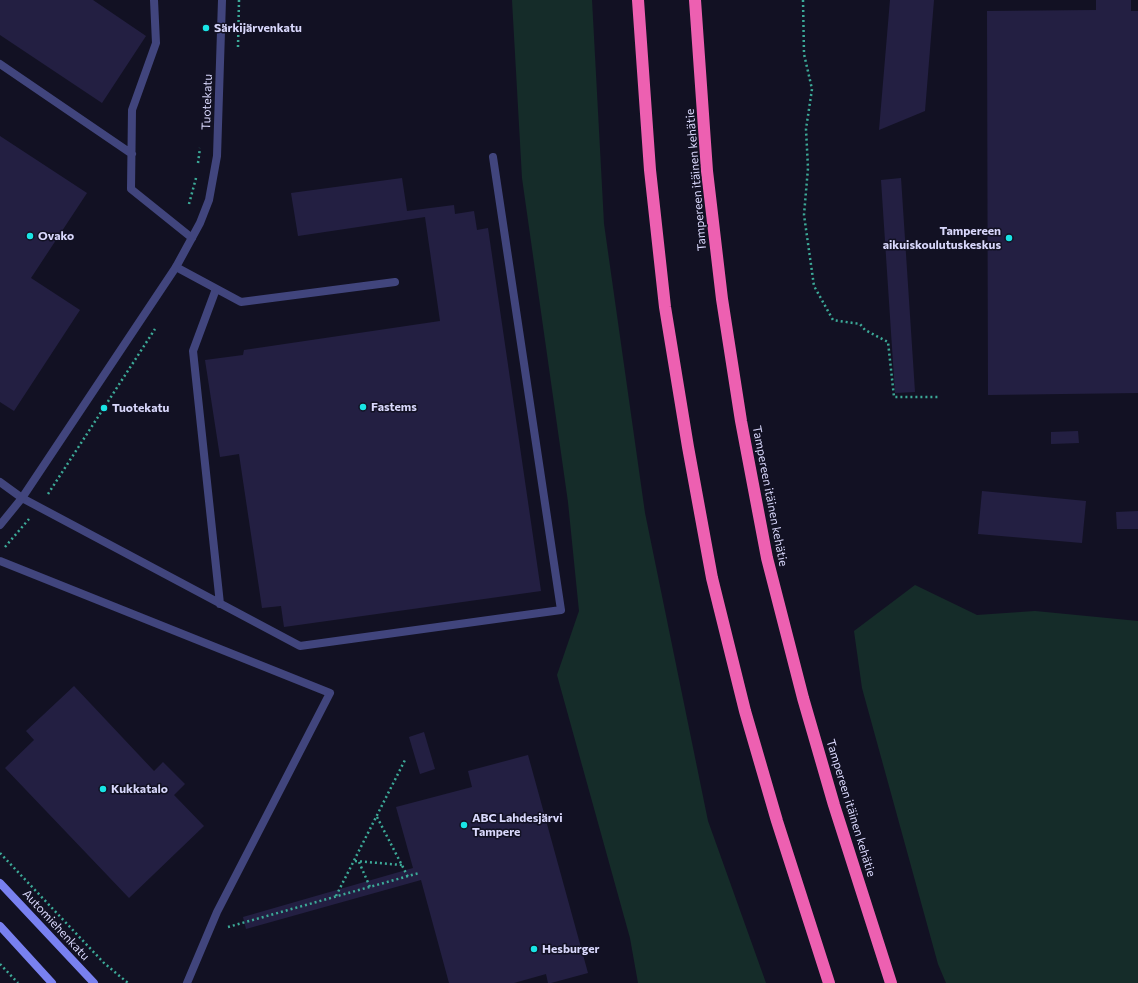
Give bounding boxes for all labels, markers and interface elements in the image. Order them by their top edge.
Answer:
place label: Särkijärvenkatu [214,21,302,35]
marker: Särkijärvenkatu [201,23,211,33]
street label: Tuotekatu [199,74,215,130]
street label: Tampereen itäinen kehätie [683,108,709,252]
place label: Tampereen aikuiskoulutuskeskus [883,224,1001,252]
place label: Ovako [38,229,74,243]
marker: Ovako [25,231,35,241]
marker: Tampereen aikuiskoulutuskeskus [1004,233,1014,243]
place label: Fastems [371,400,417,414]
place label: Tuotekatu [112,401,169,415]
marker: Fastems [358,402,368,412]
marker: Tuotekatu [99,403,109,413]
street label: Tampereen itäinen kehätie [749,424,791,568]
street label: Tampereen itäinen kehätie [823,738,879,878]
place label: Kukkatalo [111,782,168,796]
marker: Kukkatalo [98,784,108,794]
place label: ABC Lahdesjärvi Tampere [472,811,563,839]
marker: ABC Lahdesjärvi Tampere [459,820,469,830]
street label: Automiehenkatu [20,887,92,963]
place label: Hesburger [542,942,600,956]
marker: Hesburger [529,944,539,954]

